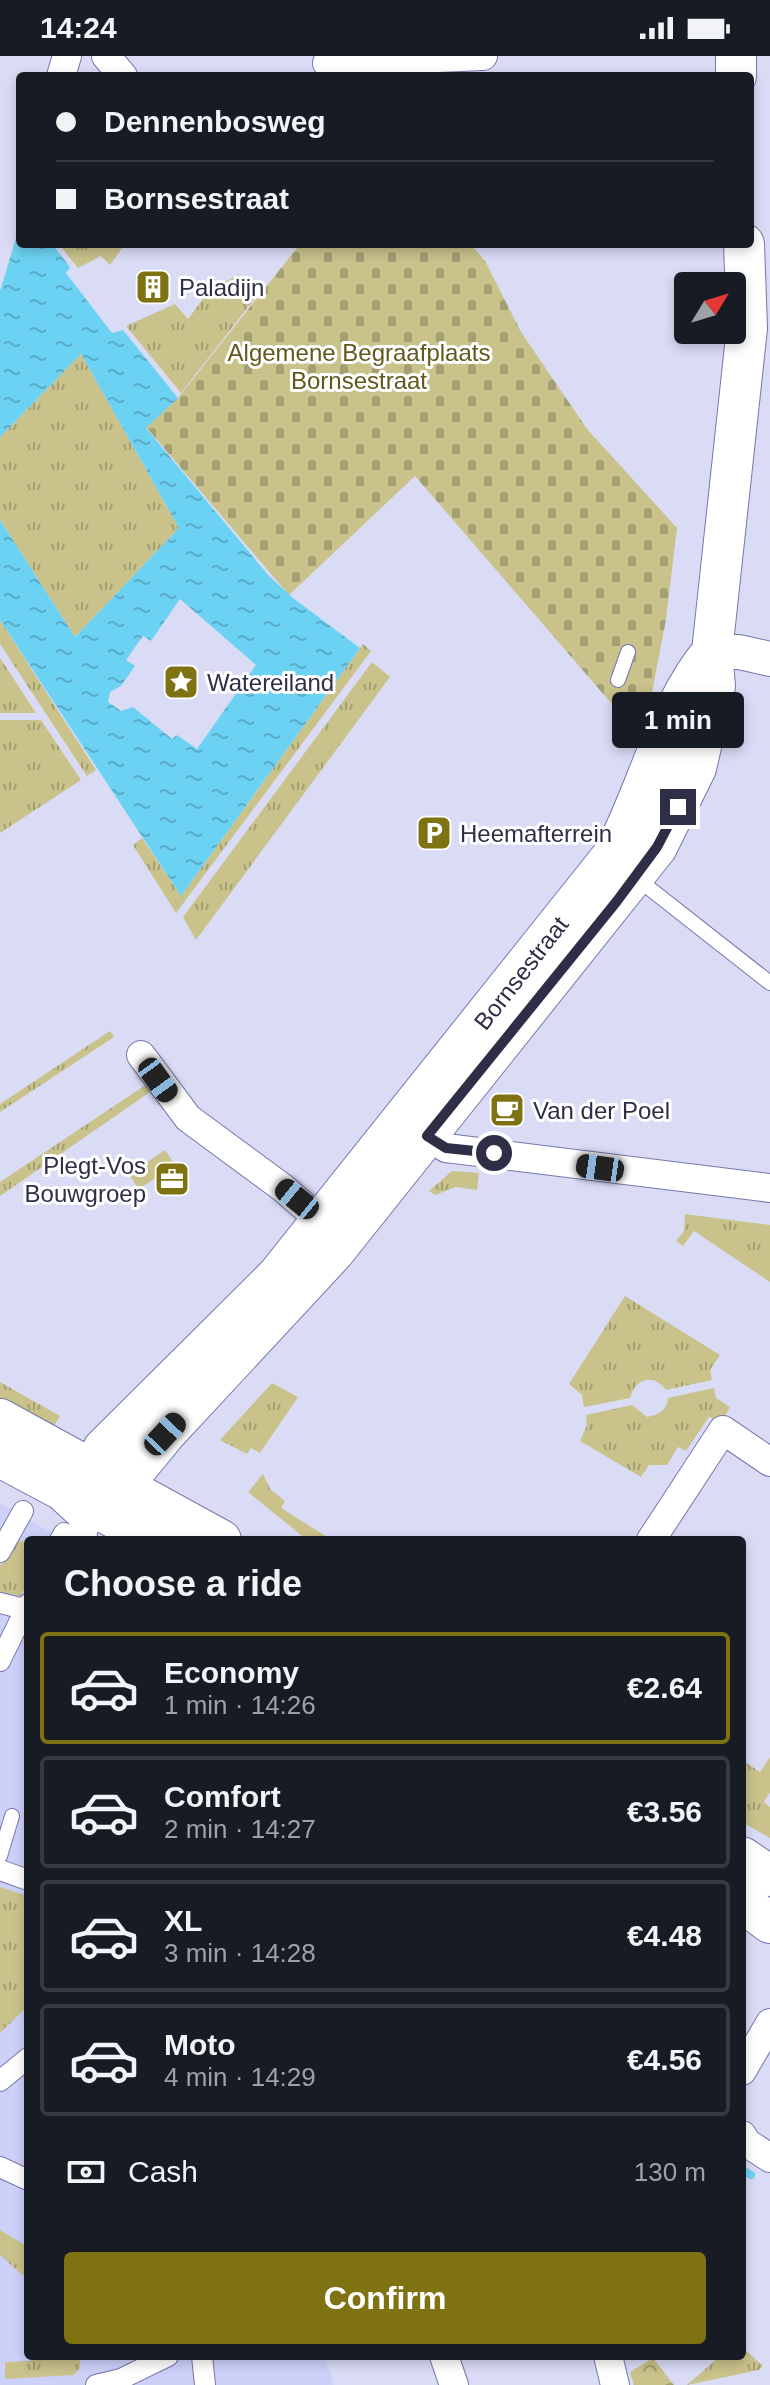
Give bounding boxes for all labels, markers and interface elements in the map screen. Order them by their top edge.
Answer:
text: 14:24 [40,11,117,44]
text: Dennenbosweg [104,105,326,138]
text: Bornsestraat [104,182,289,215]
building icon: Paladijn [134,268,172,306]
north arrow [674,272,746,344]
map controls [674,272,746,344]
place label: Paladijn [179,274,264,301]
park label: Algemene Begraafplaats Bornsestraat [228,339,490,394]
place icon: Watereiland [162,663,200,701]
place label: Watereiland [207,669,334,696]
callout: 1 min [612,691,744,747]
text: 1 min [644,705,712,735]
route end [660,789,696,825]
parking icon: Heemafterrein [415,814,453,852]
place label: Heemafterrein [460,820,612,847]
street label: Bornsestraat [468,911,574,1035]
car [134,1054,182,1106]
cafe icon: Van der Poel [488,1091,526,1129]
place label: Van der Poel [533,1097,670,1124]
route start [476,1135,512,1171]
place label: Plegt-Vos Bouwgroep [25,1152,146,1207]
car [575,1153,625,1183]
office icon: Plegt-Vos Bouwgroep [153,1160,191,1198]
car [271,1175,323,1223]
car [140,1408,190,1460]
text: Choose a ride [64,1563,302,1604]
icon: car [68,1652,140,1724]
text: Economy [164,1656,299,1689]
text: €2.64 [627,1671,702,1704]
text: 1 min · 14:26 [164,1690,316,1720]
icon: car [68,1776,140,1848]
text: Comfort [164,1780,281,1813]
text: €3.56 [627,1795,702,1828]
text: 2 min · 14:27 [164,1814,316,1844]
icon: car [68,1900,140,1972]
text: XL [164,1904,202,1937]
text: €4.48 [627,1919,702,1952]
text: 3 min · 14:28 [164,1938,316,1968]
icon: car [68,2024,140,2096]
text: Moto [164,2028,236,2061]
text: €4.56 [627,2043,702,2076]
text: 4 min · 14:29 [164,2062,316,2092]
icon: cash [64,2150,108,2194]
text: Cash [128,2155,198,2188]
text: 130 m [634,2157,706,2187]
button: Confirm [64,2252,706,2344]

